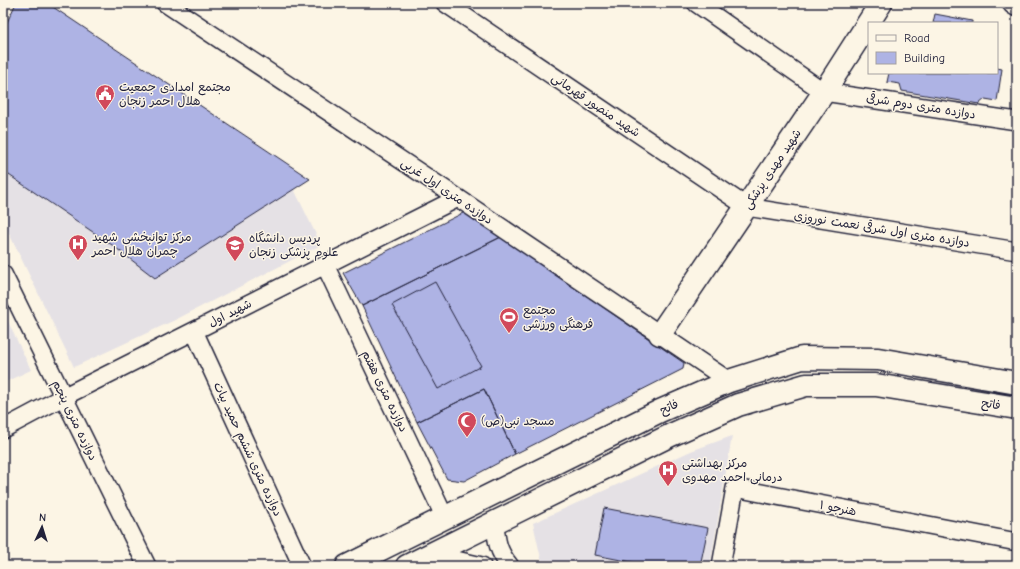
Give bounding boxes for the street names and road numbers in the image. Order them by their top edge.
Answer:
street label: شهید منصور قهرمانی [549,70,643,141]
street label: دوازده متری دوم شرقی [865,90,977,124]
street label: شهید مهدی پزشکی [740,126,805,212]
street label: دوازده متری اول غربی [398,155,496,228]
street label: دوازده متری اول شرقی نعمت نوروزی [793,208,971,251]
street label: شهید اول [206,296,254,331]
street label: دوازده متری هفتم [357,348,411,435]
street label: دوازده متری پنجم [48,378,100,463]
street label: دوازده متری ششم حمید بیات [209,380,285,519]
street label: فاتح [980,396,1002,414]
street label: فاتح [657,397,681,419]
street label: هنرجو ۱ [818,498,858,519]

